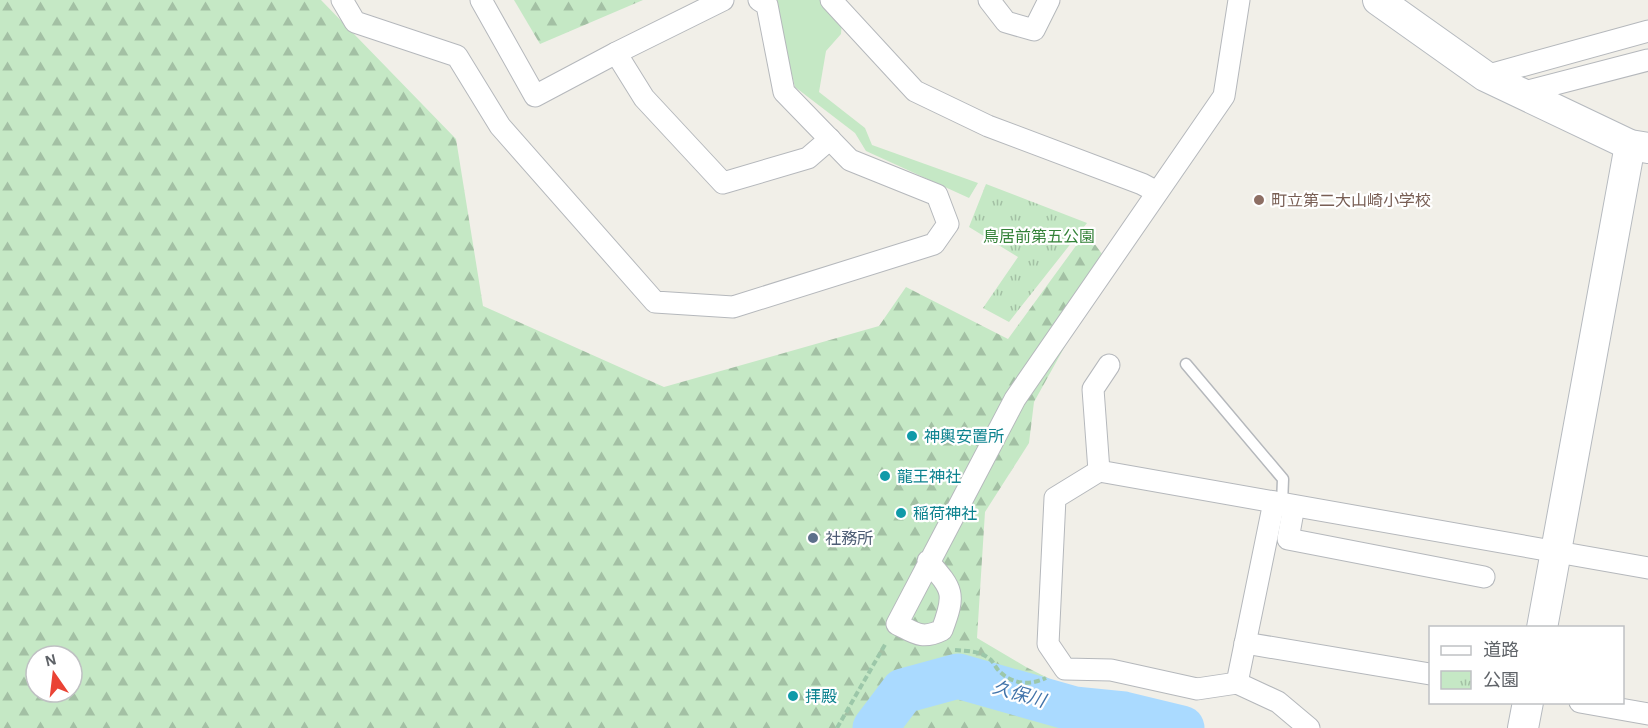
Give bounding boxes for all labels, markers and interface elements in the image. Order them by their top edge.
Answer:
place label: 町立第二大山崎小学校 [1271,192,1431,209]
marker: 町立第二大山崎小学校 [1252,193,1266,207]
park label: 鳥居前第五公園 [983,228,1095,245]
place label: 神輿安置所 [924,428,1004,445]
marker: 神輿安置所 [905,429,919,443]
marker: 龍王神社 [878,469,892,483]
place label: 龍王神社 [897,469,961,485]
place label: 稲荷神社 [913,505,977,522]
marker: 稲荷神社 [894,506,908,520]
place label: 社務所 [825,530,873,547]
marker: 社務所 [806,531,820,545]
legend [1429,626,1624,704]
text: 道路 [1483,640,1519,660]
north arrow [24,644,84,704]
text: N [43,651,58,670]
text: 公園 [1483,671,1519,690]
water label: 久保川 [990,677,1050,712]
marker: 拝殿 [786,689,800,703]
place label: 拝殿 [805,689,837,705]

